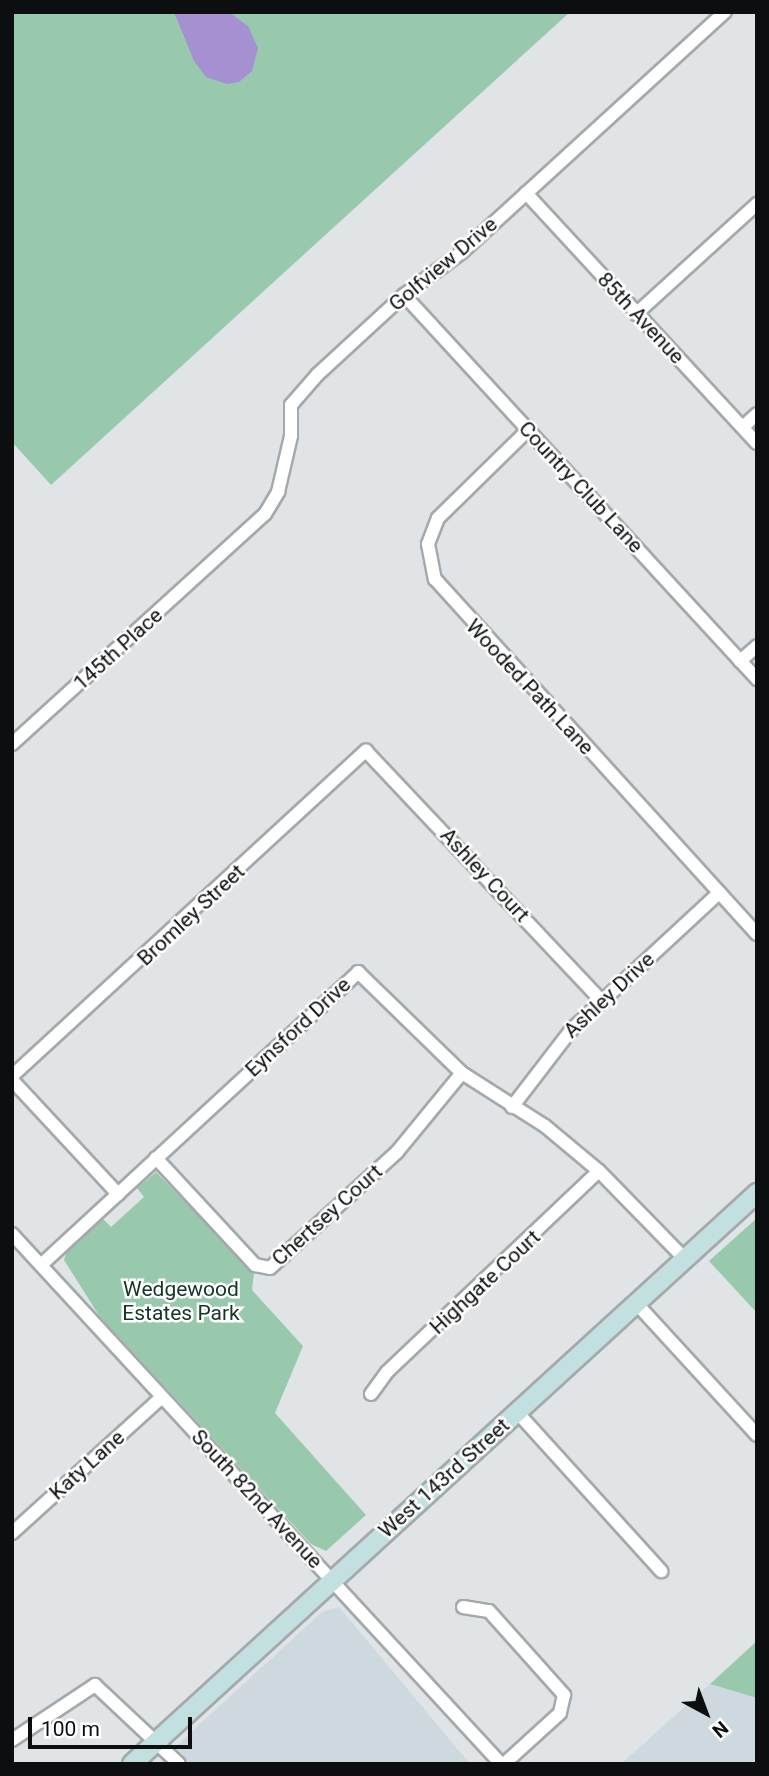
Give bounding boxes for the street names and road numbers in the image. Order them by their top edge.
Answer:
street label: Golfview Drive [384,212,502,316]
street label: 85th Avenue [592,267,690,369]
street label: Country Club Lane [513,416,649,558]
street label: 145th Place [68,603,168,695]
street label: Wooded Path Lane [461,614,599,760]
street label: Ashley Court [435,823,535,927]
street label: Bromley Street [132,859,250,971]
street label: Ashley Drive [559,947,659,1043]
street label: Eynsford Drive [240,972,356,1082]
street label: Chertsey Court [267,1159,387,1271]
street label: Highgate Court [425,1225,545,1339]
street label: West 143rd Street [373,1413,515,1543]
street label: South 82nd Avenue [186,1424,328,1574]
street label: Katy Lane [44,1425,130,1505]

